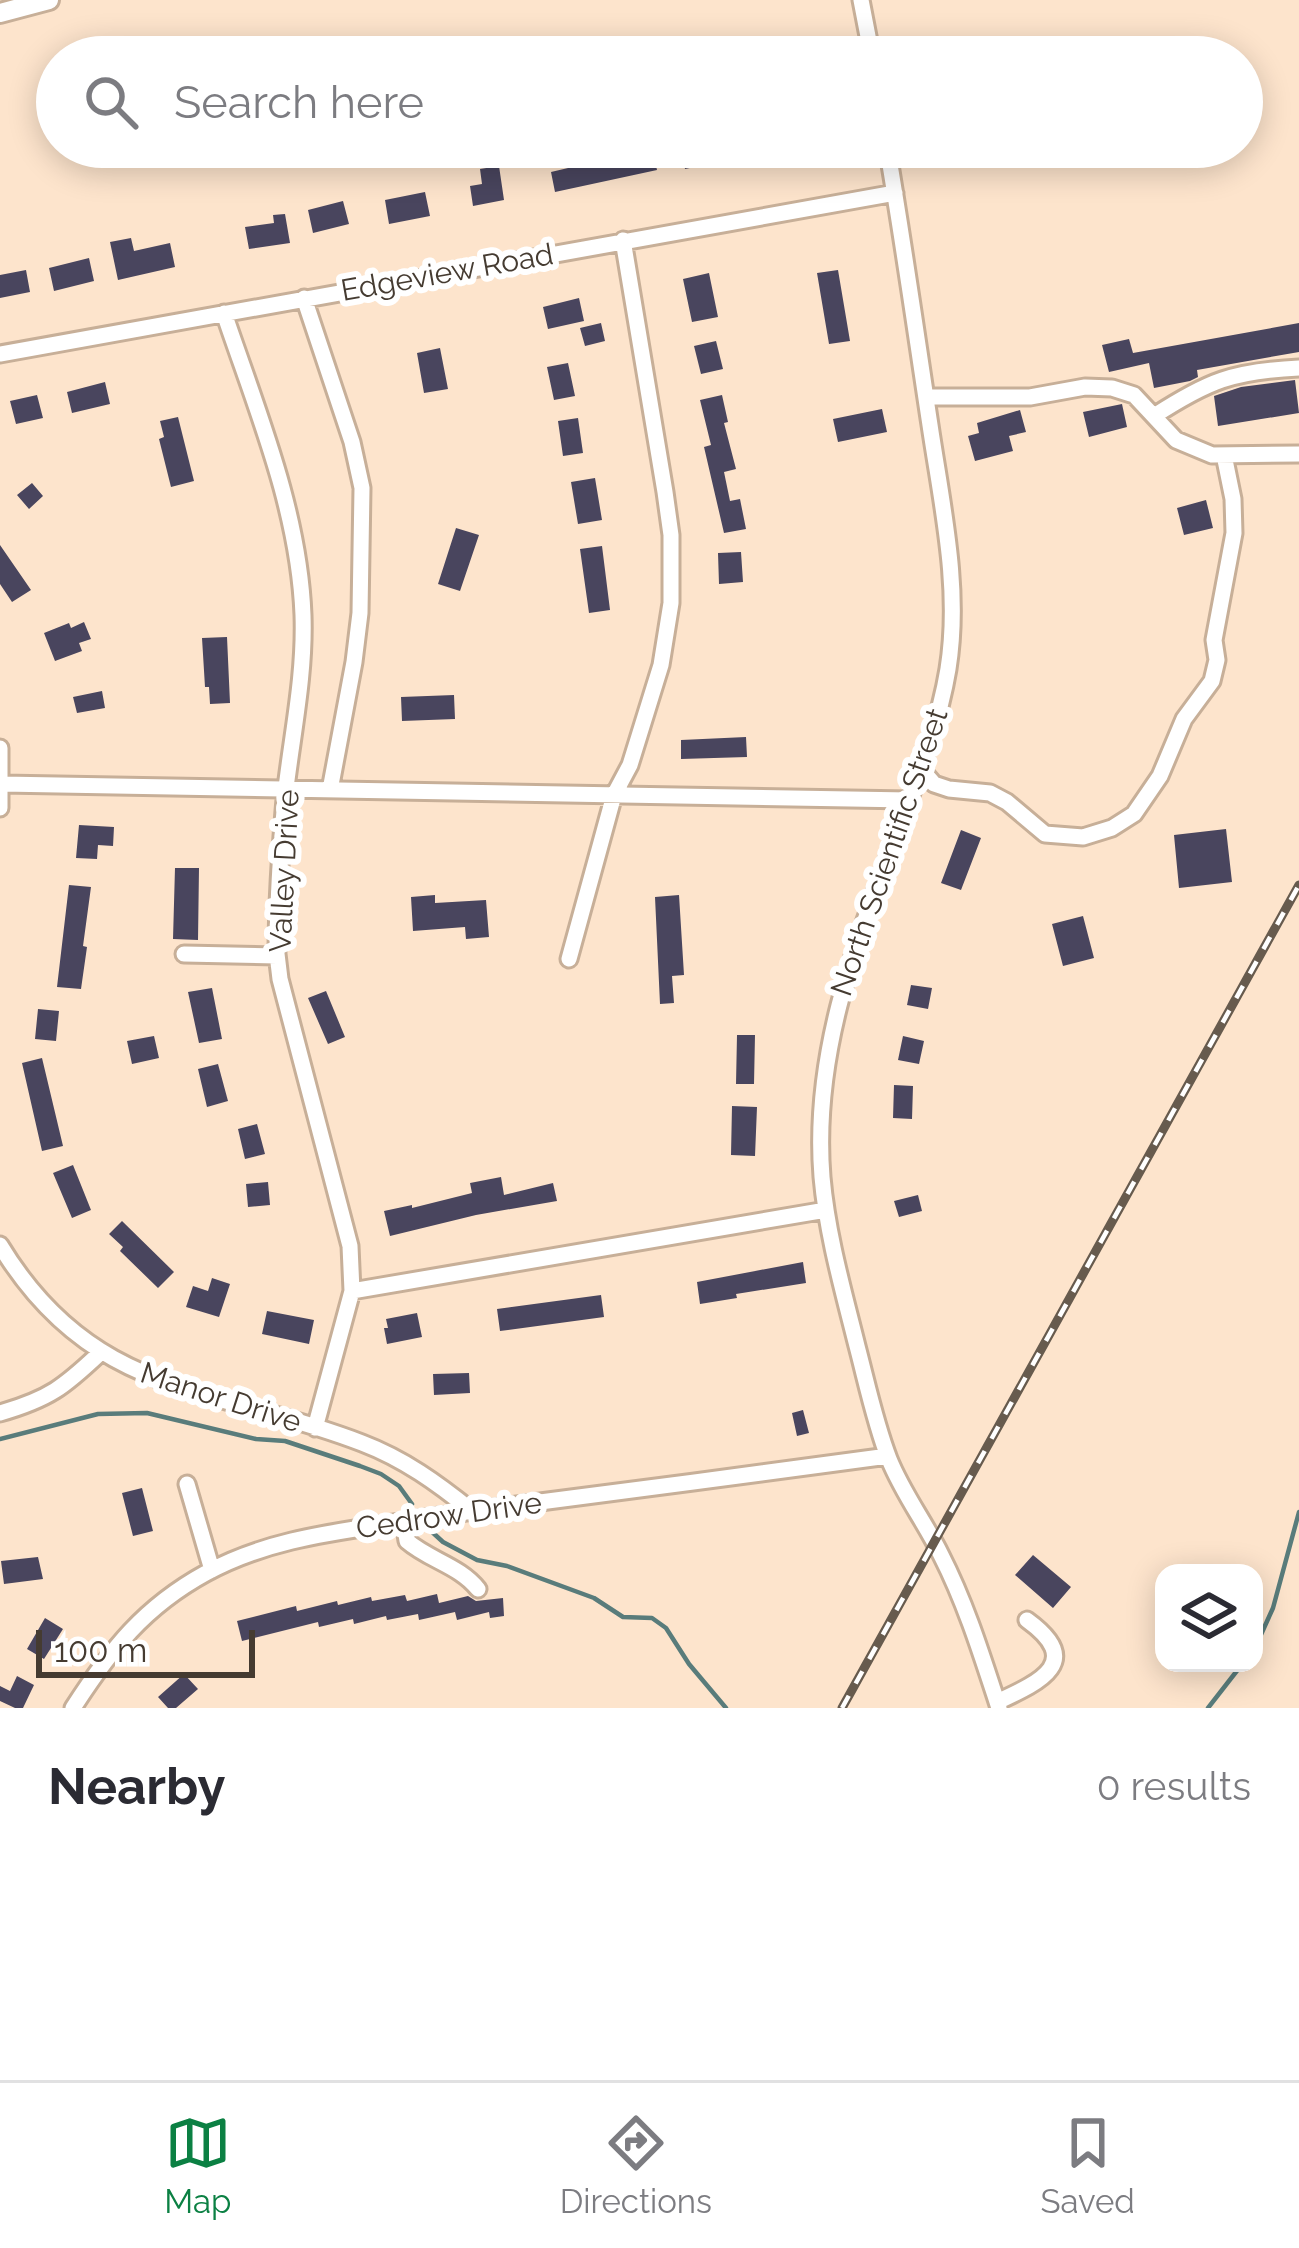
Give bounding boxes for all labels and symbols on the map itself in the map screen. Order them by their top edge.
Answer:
street label: Edgeview Road [338,236,556,308]
street label: North Scientific Street [823,704,955,1000]
street label: Valley Drive [262,789,306,953]
street label: Manor Drive [136,1355,306,1439]
street label: Cedrow Drive [354,1485,544,1545]
scale bar [36,1624,255,1677]

